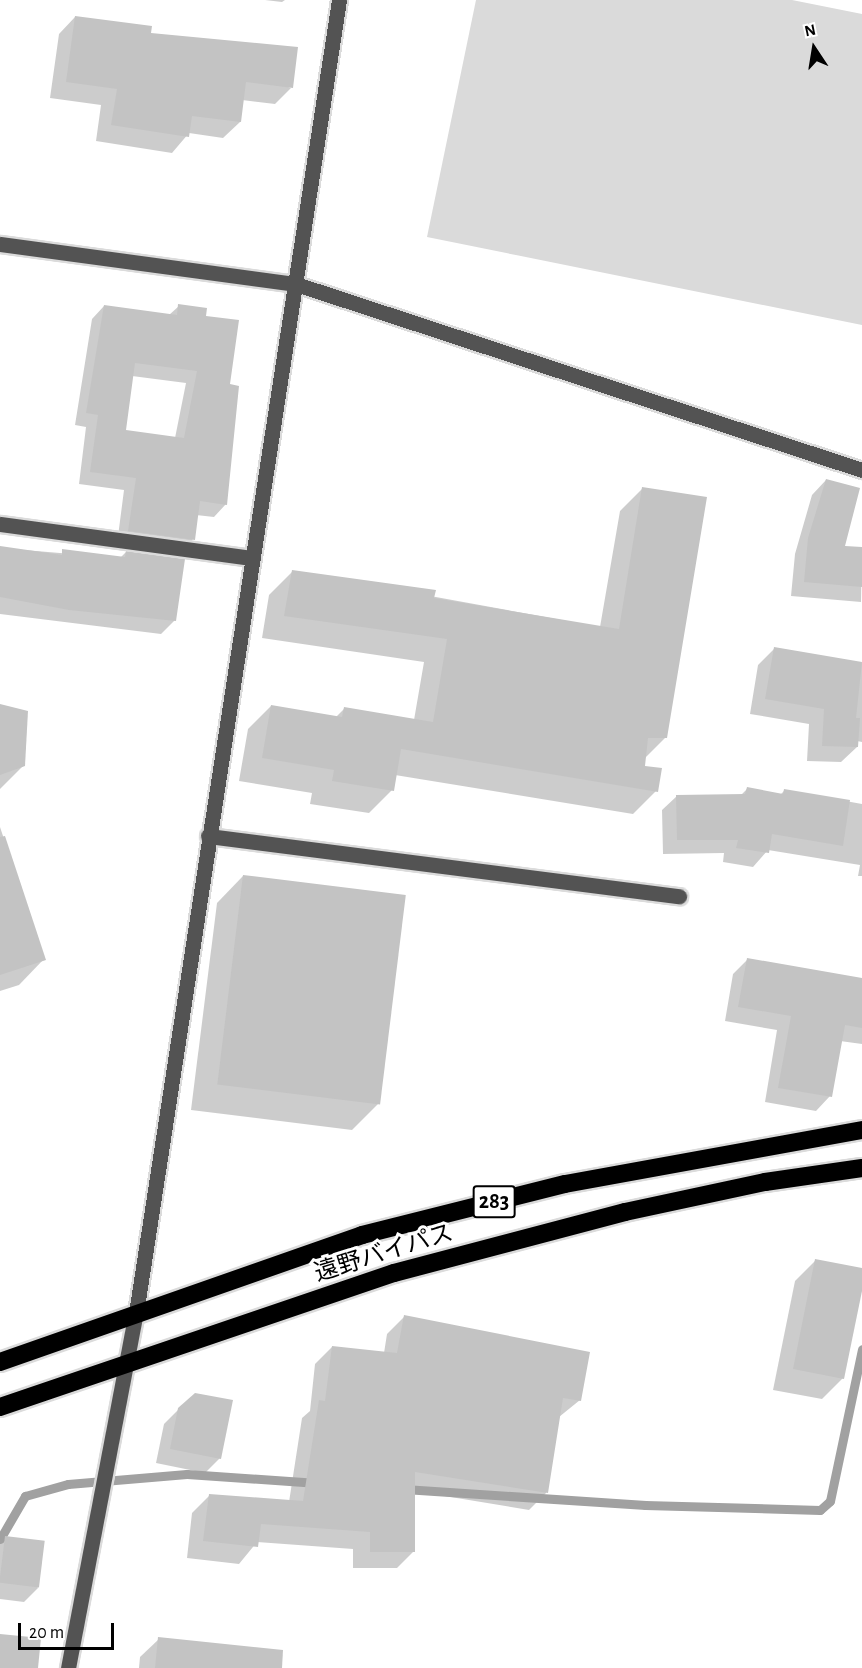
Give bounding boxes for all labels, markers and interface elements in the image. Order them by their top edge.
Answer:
north arrow [784,18,844,78]
text: N [803,21,817,39]
road number: 283 [472,1183,516,1221]
street label: 遠野バイパス [311,1219,457,1289]
scale bar [21,1611,117,1649]
text: 20 m [29,1624,64,1642]

